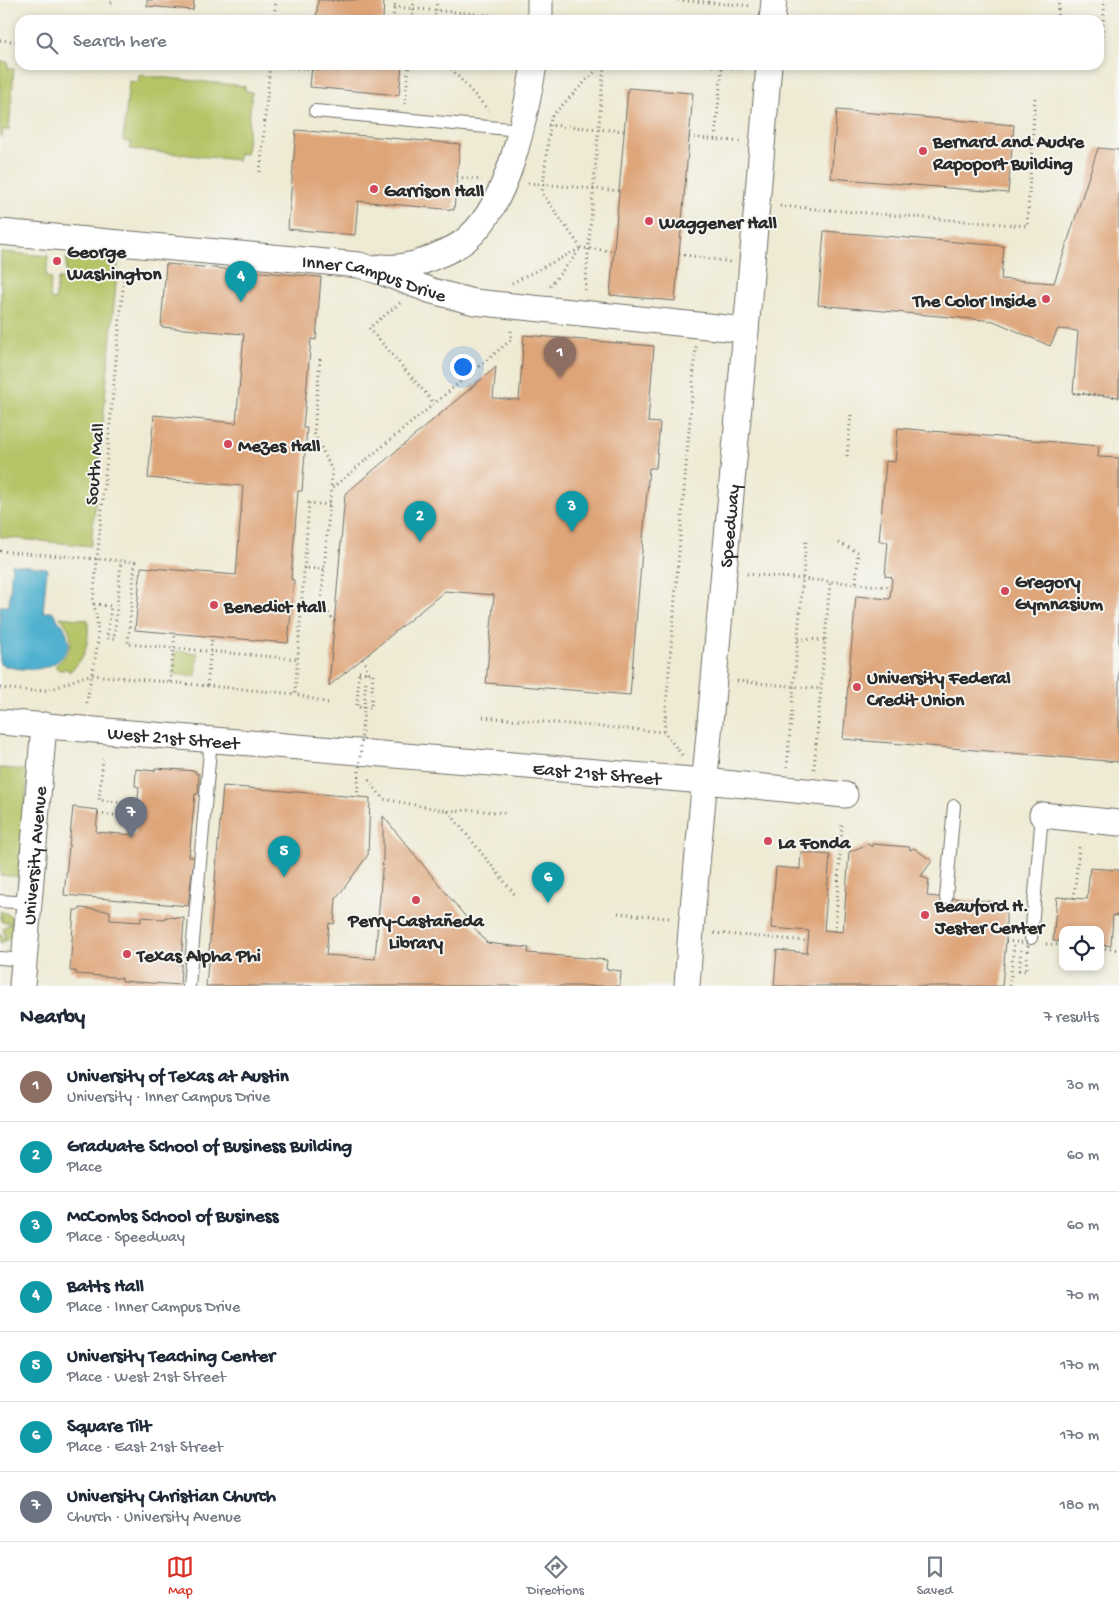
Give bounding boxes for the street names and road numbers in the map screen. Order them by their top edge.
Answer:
street label: Inner Campus Drive [301,252,448,309]
street label: South Mall [81,422,112,506]
street label: Speedway [716,483,747,569]
street label: West 21st Street [106,723,242,757]
street label: East 21st Street [532,759,664,793]
street label: University Avenue [19,785,54,926]

